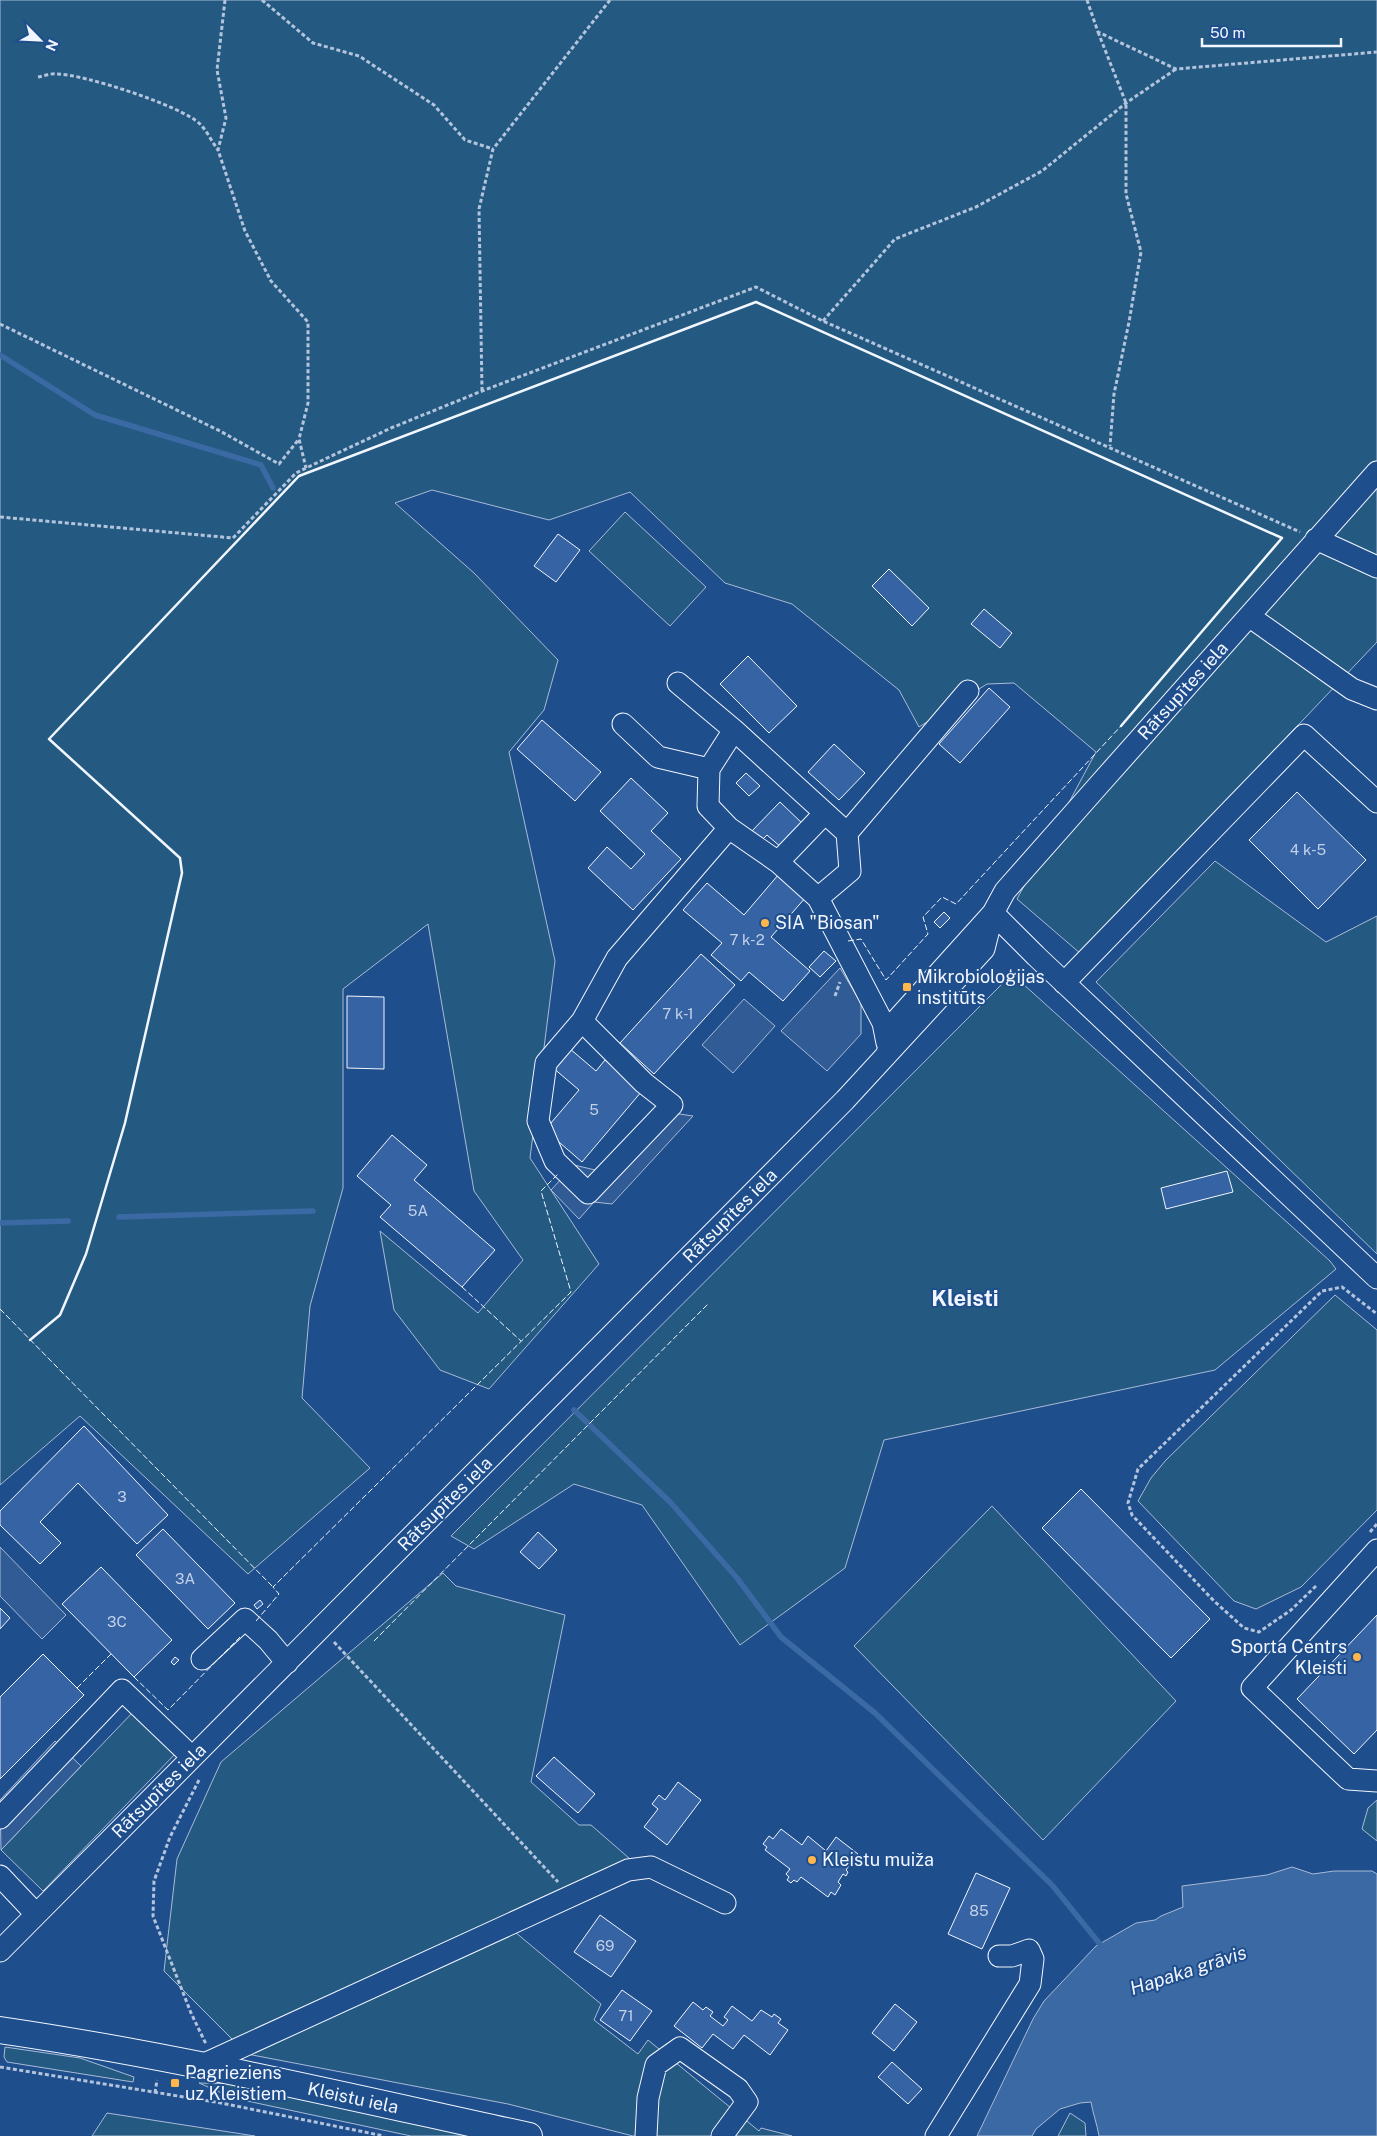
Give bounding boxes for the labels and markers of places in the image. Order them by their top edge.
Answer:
place label: SIA "Biosan" [775,912,880,933]
marker: SIA "Biosan" [759,917,771,929]
place label: Mikrobioloģijas institūts [917,966,1045,1008]
marker: Mikrobioloģijas institūts [901,981,913,993]
place label: Sporta Centrs Kleisti [1230,1636,1347,1678]
marker: Sporta Centrs Kleisti [1351,1651,1363,1663]
place label: Kleistu muiža [822,1849,934,1870]
marker: Kleistu muiža [806,1854,818,1866]
place label: Pagrieziens uz Kleistiem [185,2062,287,2104]
marker: Pagrieziens uz Kleistiem [169,2077,181,2089]

